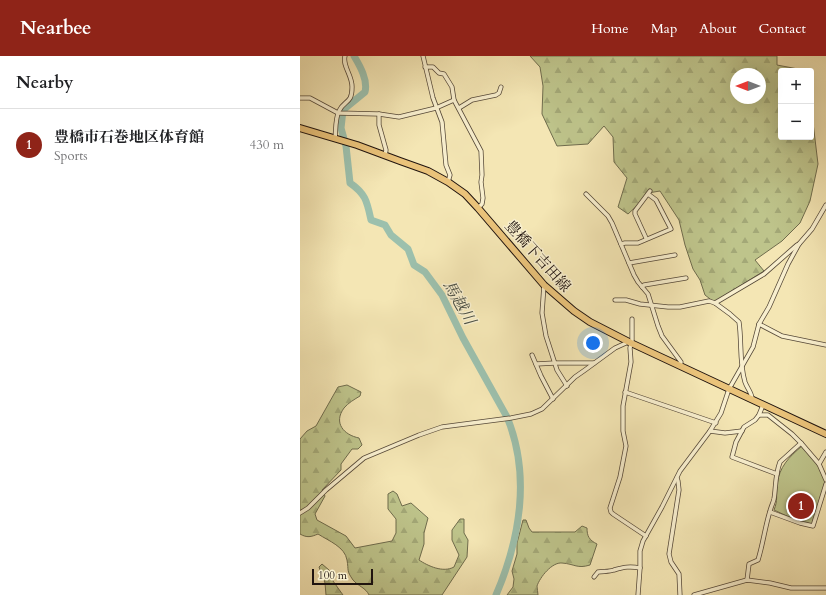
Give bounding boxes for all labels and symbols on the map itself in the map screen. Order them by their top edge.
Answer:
north arrow [730,68,766,104]
street label: 豊橋下吉田線 [500,216,576,296]
water label: 馬越川 [438,276,482,331]
your location [583,333,603,353]
pin: 1 [788,491,814,521]
scale bar [312,567,373,586]

